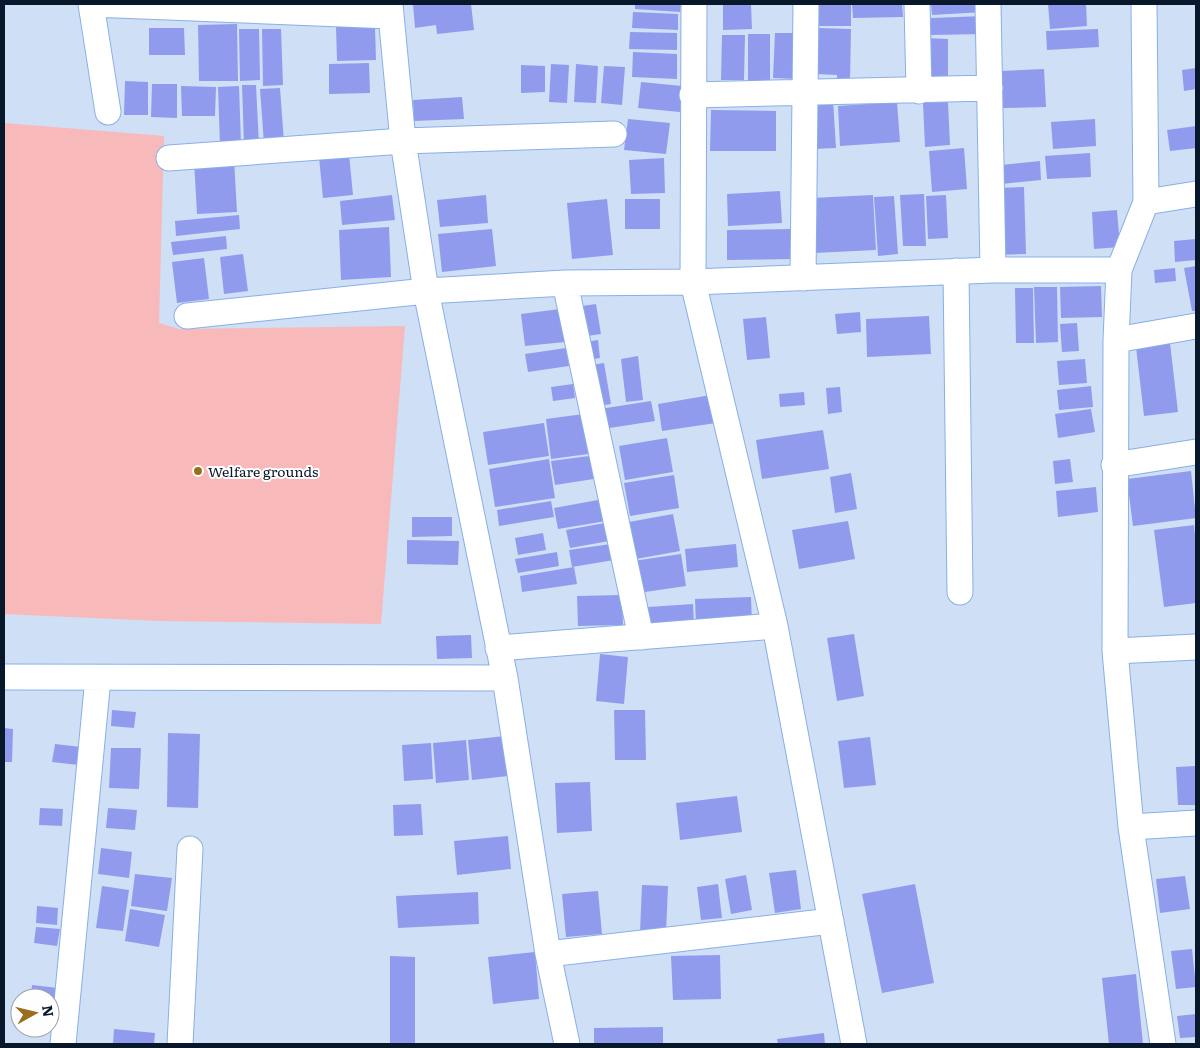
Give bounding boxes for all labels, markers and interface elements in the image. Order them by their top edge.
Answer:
place label: Welfare grounds [208,461,318,481]
marker: Welfare grounds [192,465,204,477]
north arrow [10,988,60,1038]
text: N [38,1004,60,1019]

